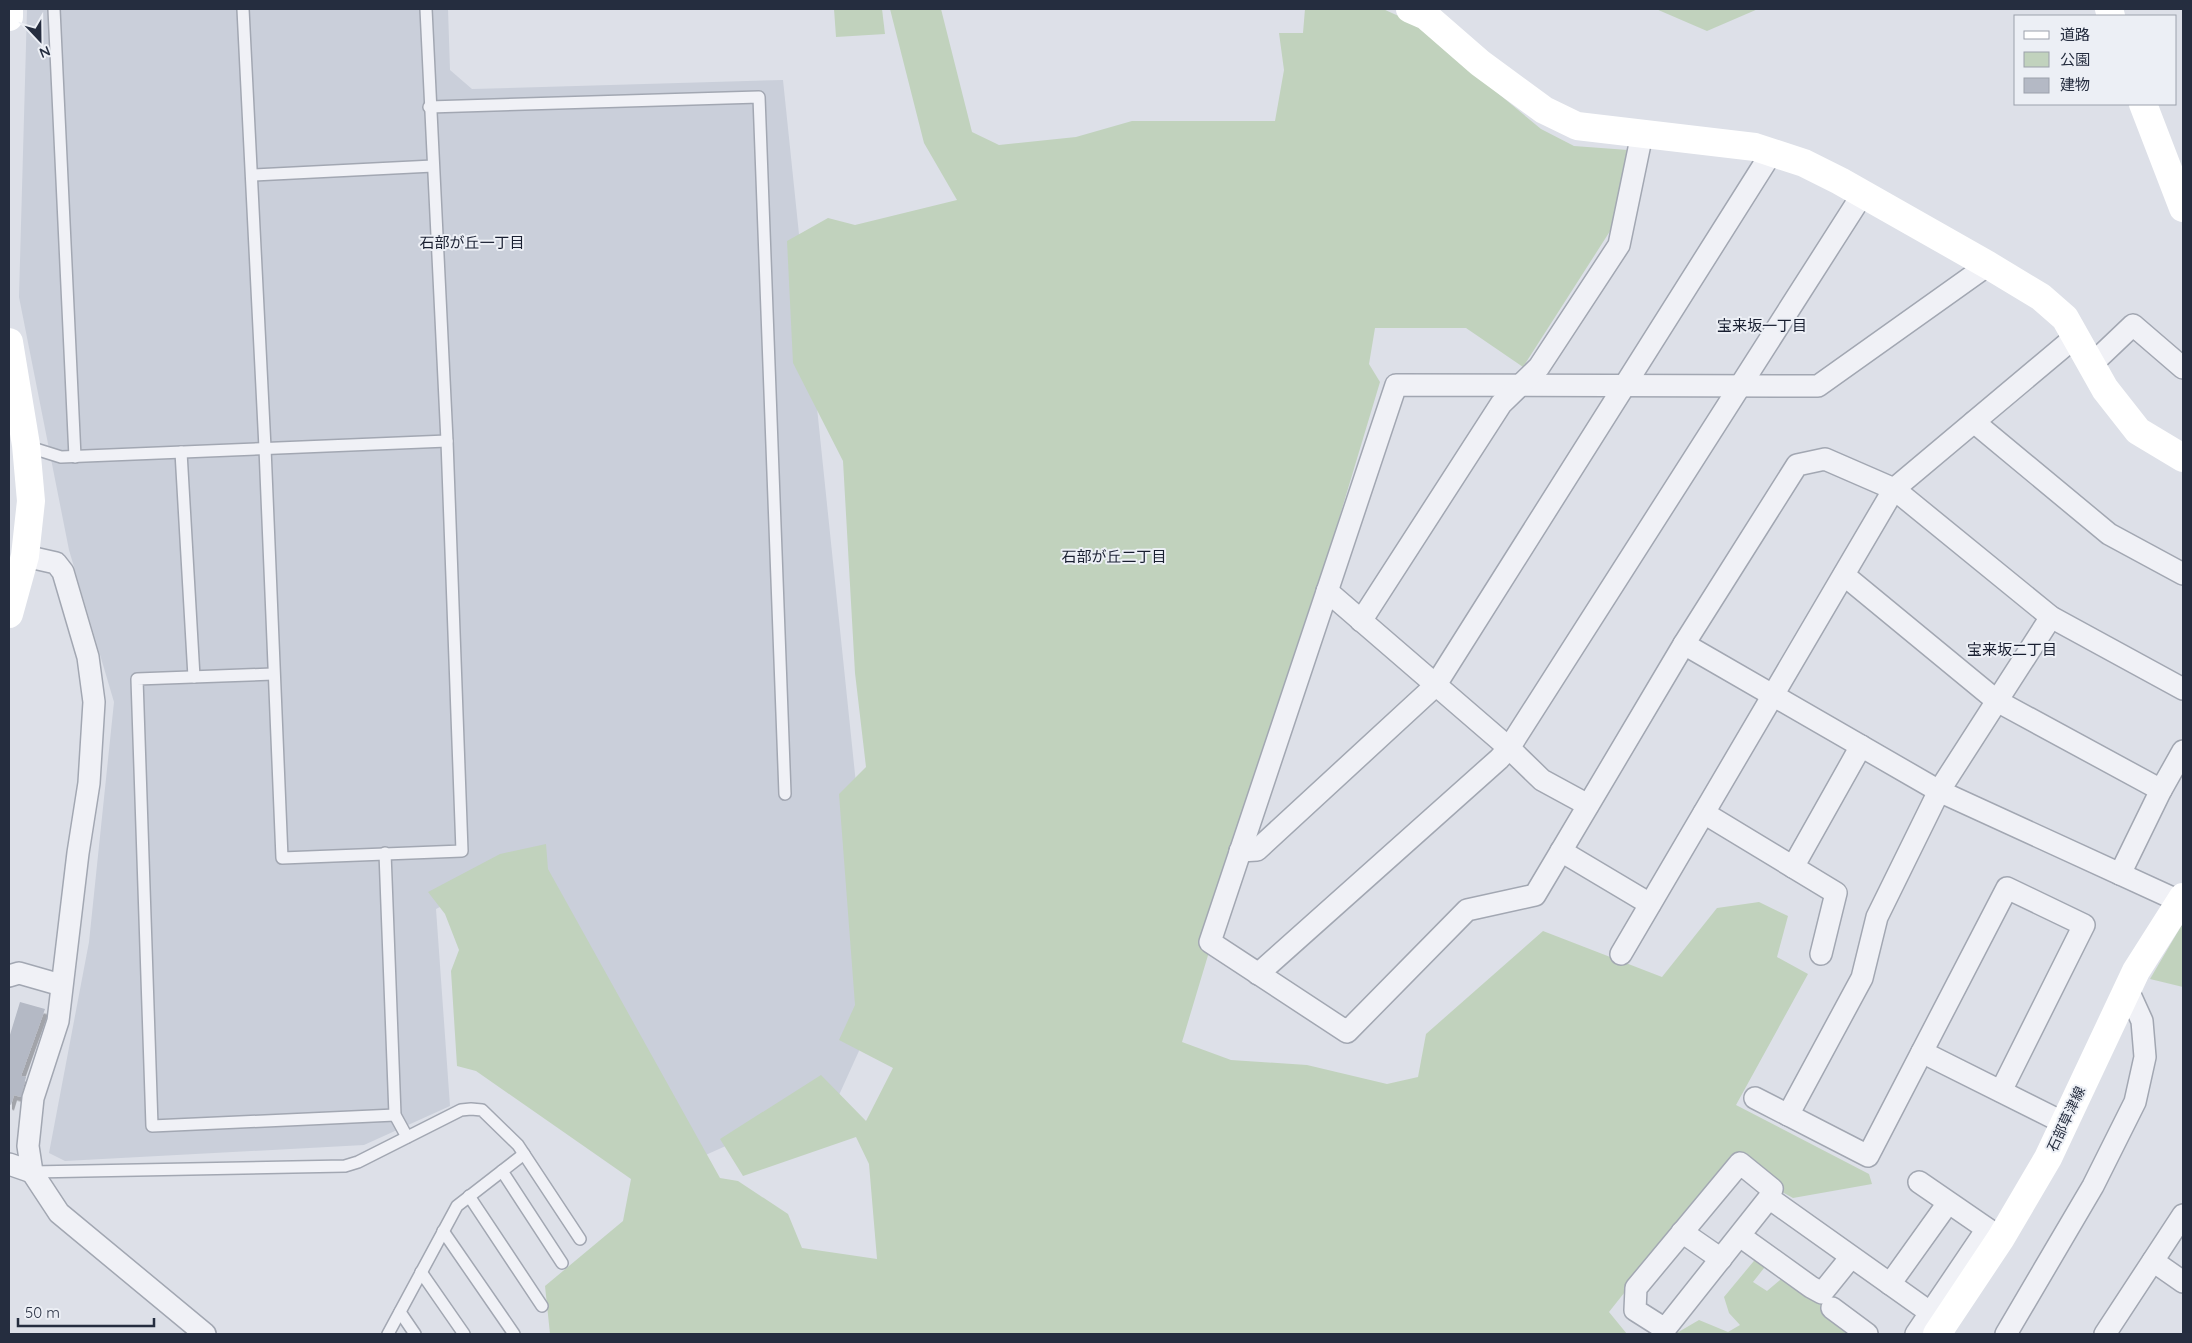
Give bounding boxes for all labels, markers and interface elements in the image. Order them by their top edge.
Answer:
north arrow [15,15,65,65]
legend [2014,15,2177,105]
text: 道路 [2060,25,2090,44]
text: N [37,42,53,62]
text: 公園 [2060,50,2090,69]
text: 建物 [2060,75,2090,94]
district label: 石部が丘一丁目 [419,233,525,252]
district label: 宝来坂一丁目 [1717,316,1807,335]
district label: 石部が丘二丁目 [1061,547,1167,566]
district label: 宝来坂二丁目 [1967,640,2057,659]
street label: 石部草津線 [2043,1083,2089,1155]
scale bar [18,1296,154,1328]
text: 50 m [25,1303,60,1322]

